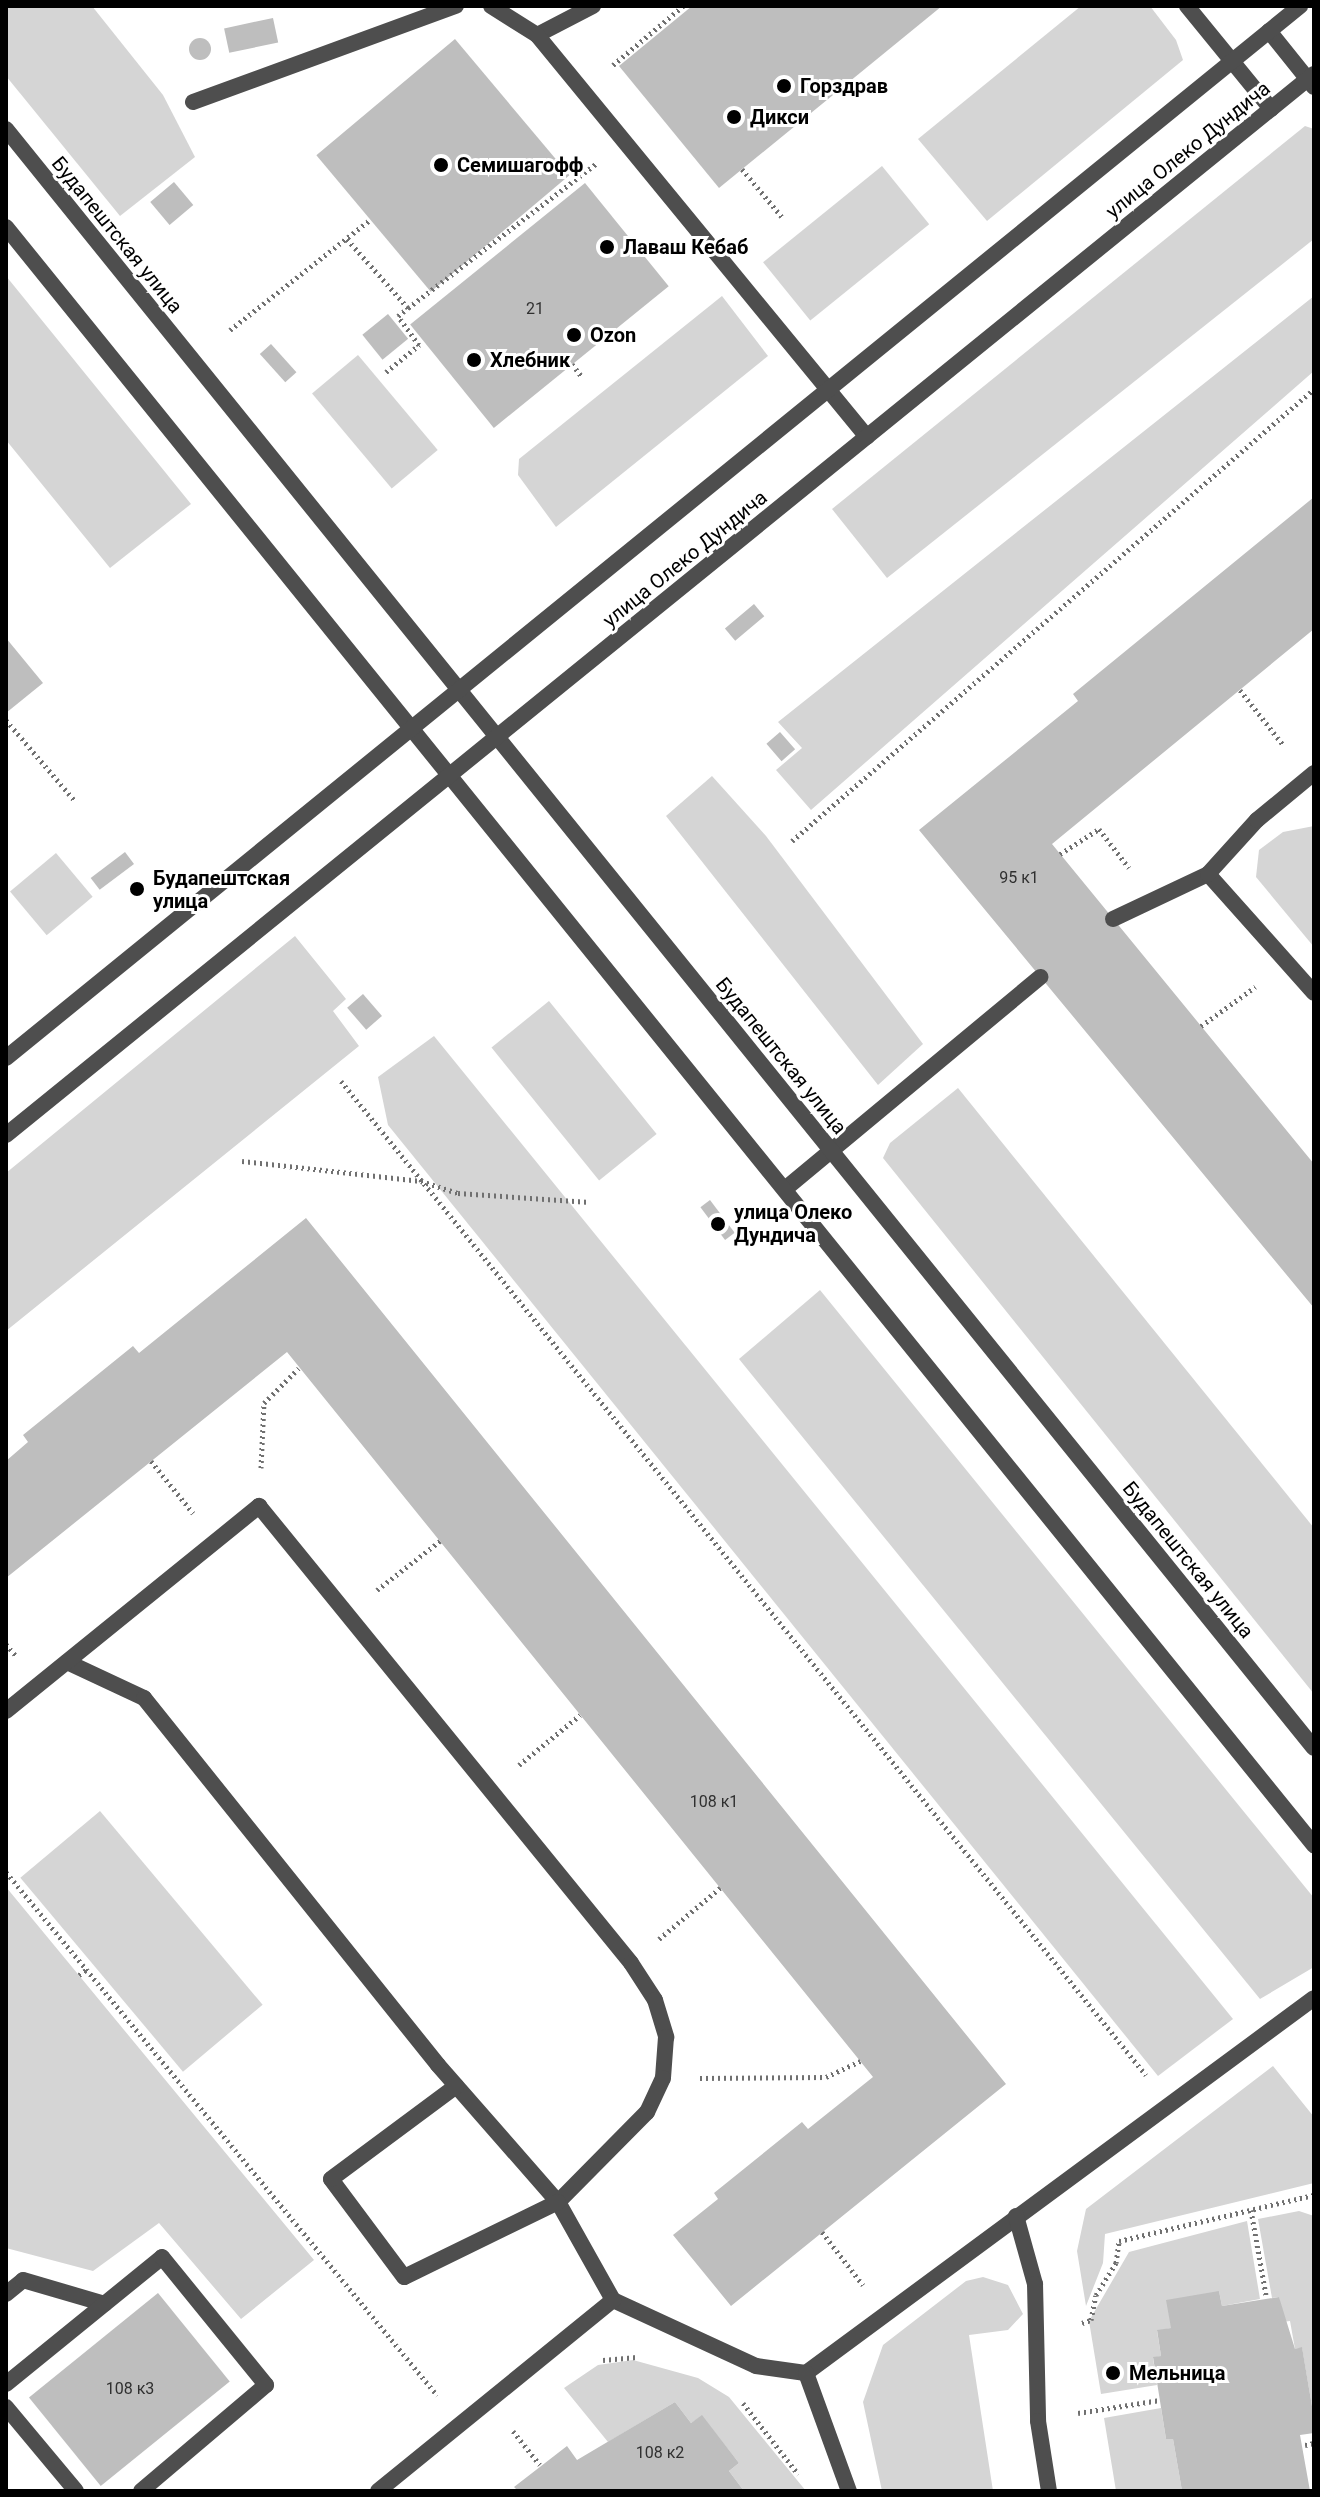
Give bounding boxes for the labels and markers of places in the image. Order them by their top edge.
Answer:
place label: Горздрав [800,74,888,98]
marker: Горздрав [775,77,793,95]
place label: Дикси [750,105,809,129]
marker: Дикси [725,108,743,126]
place label: Семишагофф [457,153,583,177]
marker: Семишагофф [432,156,450,174]
place label: Лаваш Кебаб [623,235,748,259]
marker: Лаваш Кебаб [598,238,616,256]
place label: Ozon [590,323,636,347]
marker: Ozon [565,326,583,344]
place label: Хлебник [490,348,570,372]
marker: Хлебник [465,351,483,369]
place label: Будапештская улица [153,866,290,913]
marker: Будапештская улица [128,880,146,898]
place label: улица Олеко Дундича [734,1200,852,1247]
marker: улица Олеко Дундича [709,1215,727,1233]
place label: Мельница [1129,2361,1225,2385]
marker: Мельница [1104,2364,1122,2382]

